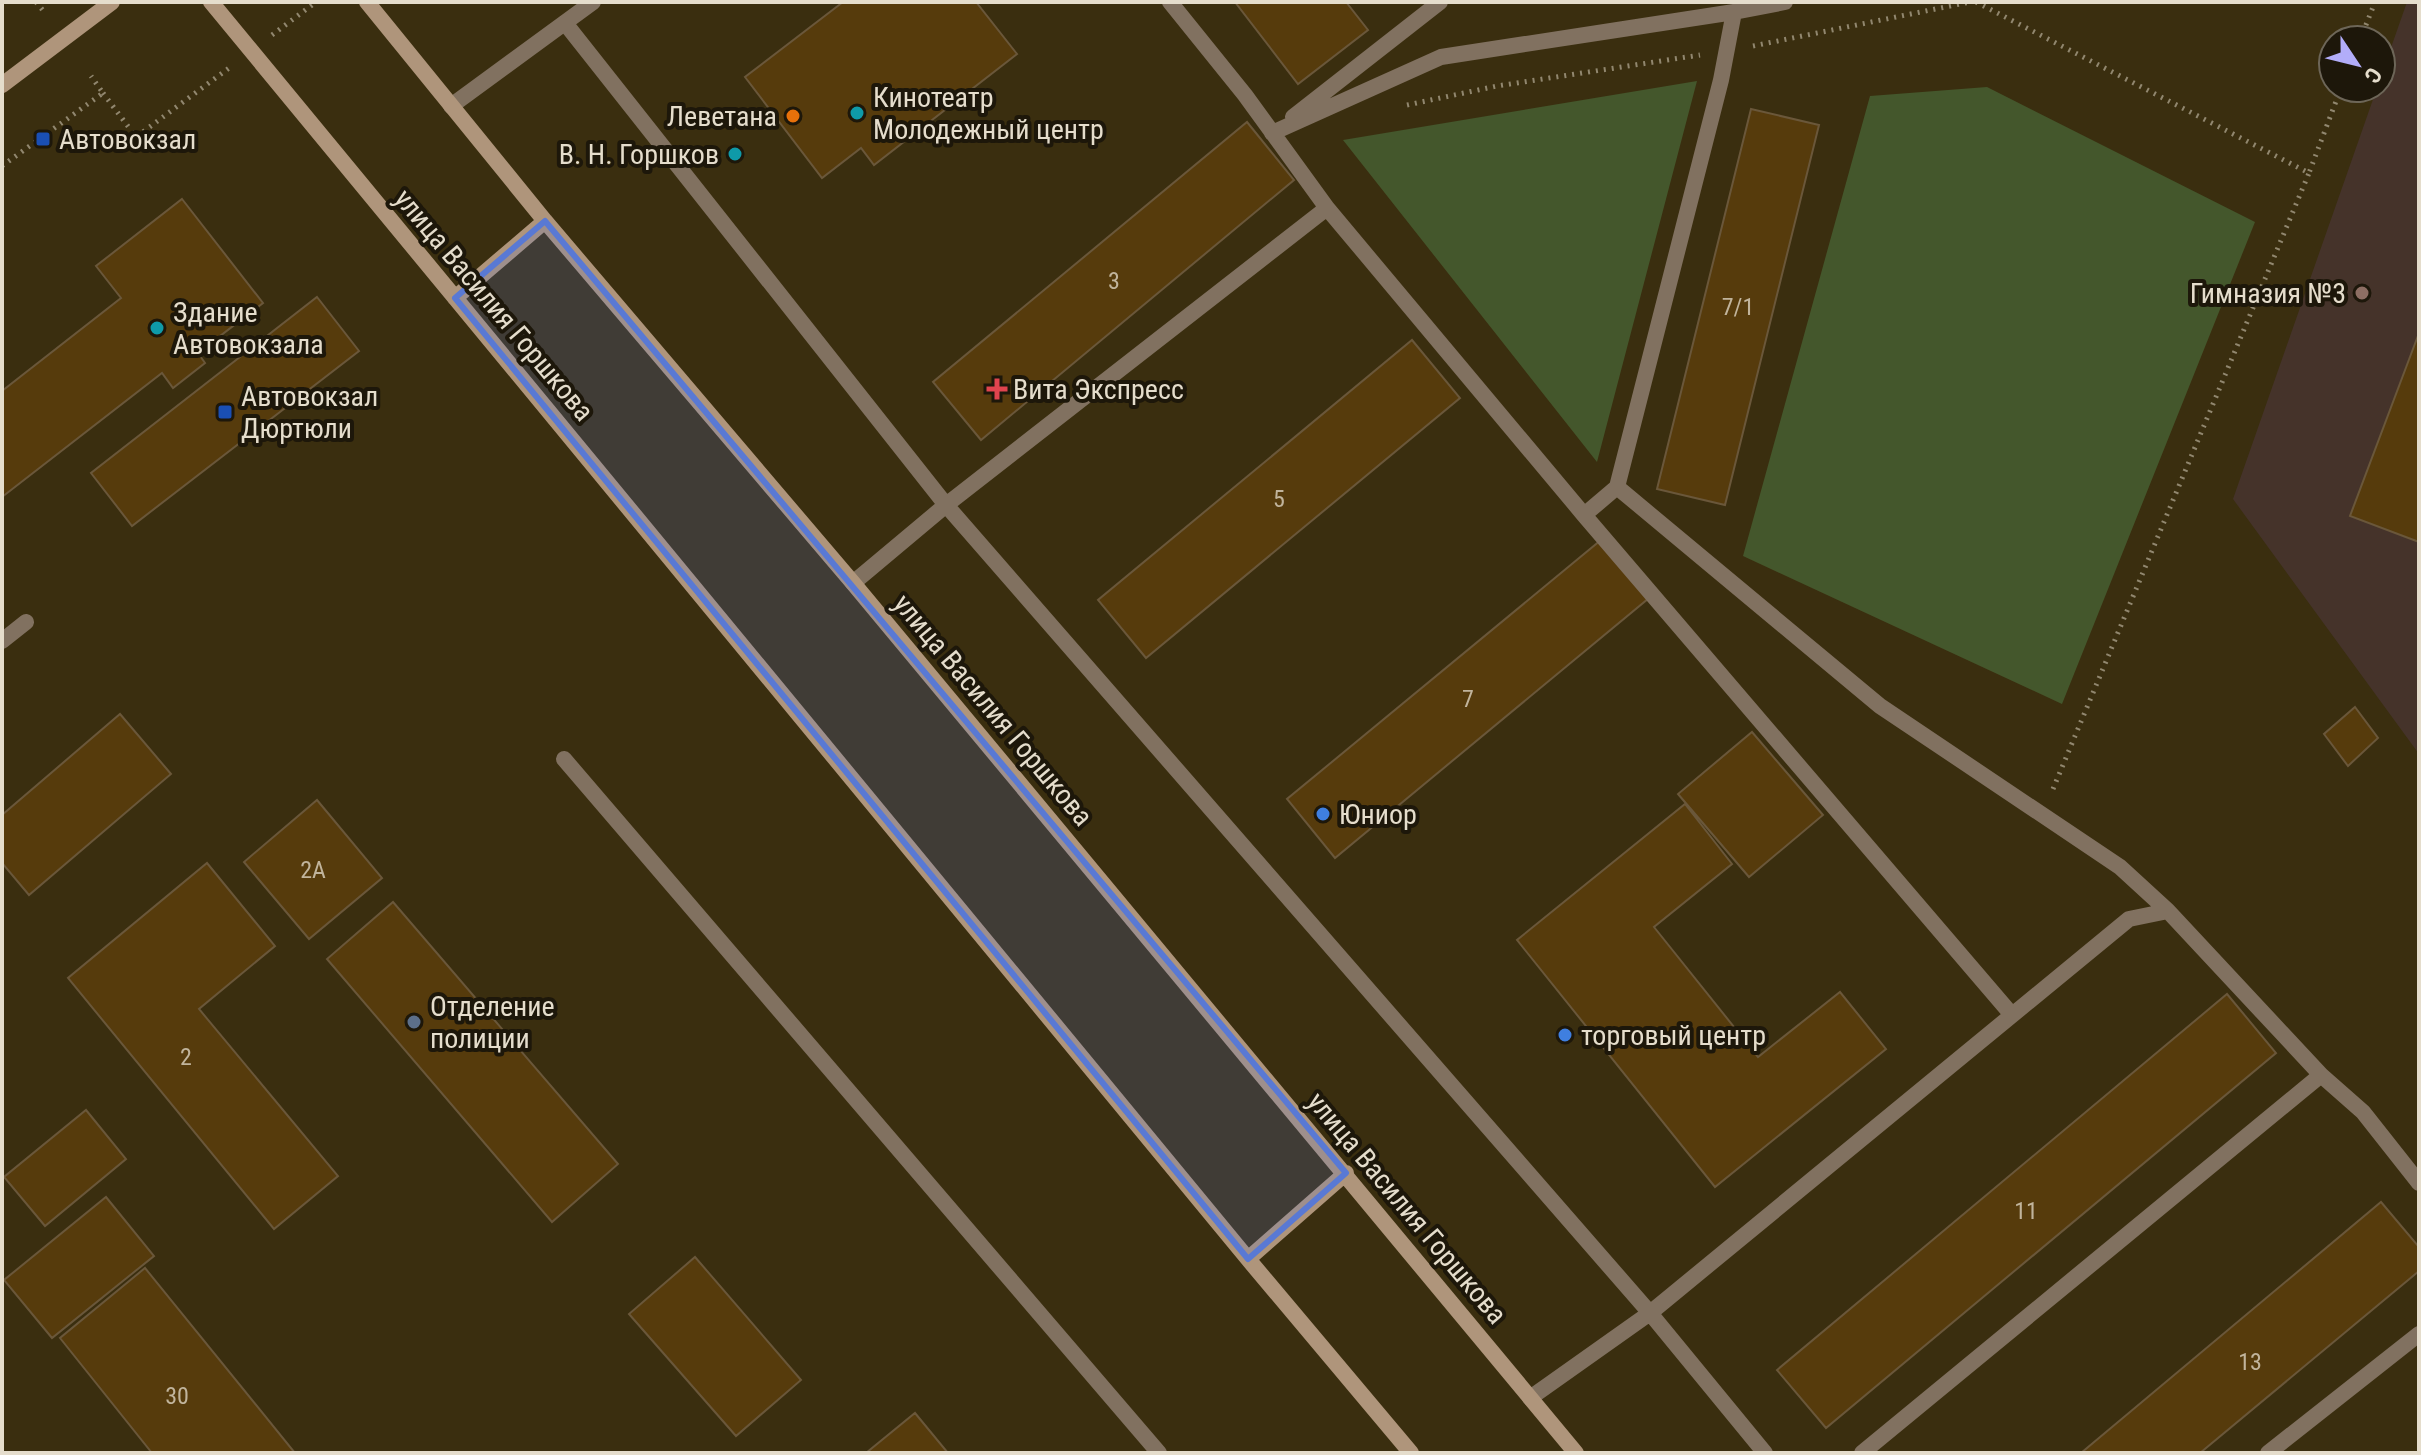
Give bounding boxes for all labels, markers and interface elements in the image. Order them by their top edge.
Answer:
north arrow [2317,24,2397,104]
text: С [2359,63,2387,87]
place label: Кинотеатр Молодежный центр [873,81,1104,146]
place label: Леветана [667,100,777,133]
marker: Кинотеатр Молодежный центр [848,104,866,122]
marker: Леветана [784,107,802,125]
place label: Автовокзал [59,123,196,156]
marker: Автовокзал [34,130,52,148]
place label: В. Н. Горшков [559,138,719,171]
marker: В. Н. Горшков [726,145,744,163]
street label: улица Василия Горшкова [388,183,600,427]
house number: 3 [1108,267,1120,295]
place label: Гимназия №3 [2190,277,2346,310]
marker: Гимназия №3 [2353,284,2371,302]
house number: 7/1 [1722,293,1754,321]
place label: Здание Автовокзала [173,296,324,361]
marker: Здание Автовокзала [148,319,166,337]
place label: Вита Экспресс [1013,373,1184,406]
place label: Автовокзал Дюртюли [241,380,378,445]
marker: Вита Экспресс [988,380,1006,398]
marker: Автовокзал Дюртюли [216,403,234,421]
house number: 5 [1273,485,1285,513]
street label: улица Василия Горшкова [887,588,1099,832]
house number: 7 [1462,685,1474,713]
place label: Юниор [1339,798,1417,831]
marker: Юниор [1314,805,1332,823]
house number: 2А [300,856,326,884]
place label: Отделение полиции [430,990,555,1055]
marker: Отделение полиции [405,1013,423,1031]
place label: торговый центр [1581,1019,1766,1052]
marker: торговый центр [1556,1026,1574,1044]
house number: 2 [180,1043,192,1071]
street label: улица Василия Горшкова [1301,1086,1513,1330]
house number: 11 [2014,1197,2038,1225]
house number: 13 [2238,1348,2262,1376]
house number: 30 [165,1382,189,1410]

